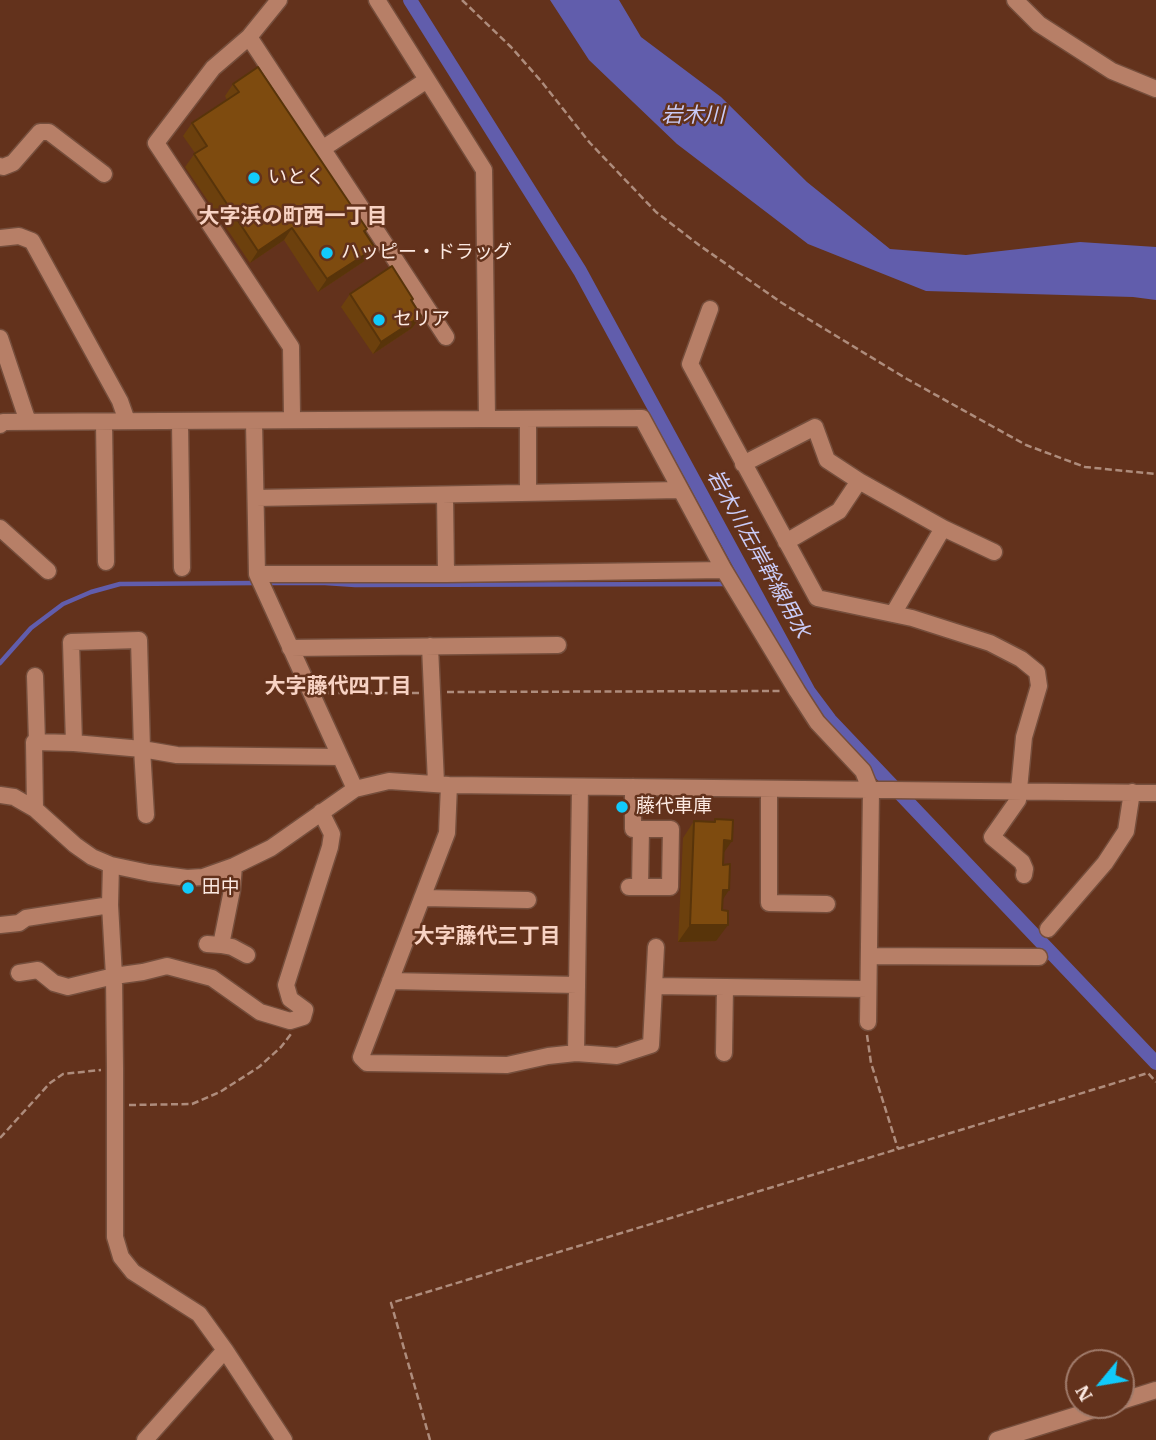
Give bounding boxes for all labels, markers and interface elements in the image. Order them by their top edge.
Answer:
water label: 岩木川 [662,103,724,129]
place label: いとく [268,167,325,189]
marker: いとく [246,170,262,186]
district label: 大字浜の町西一丁目 [199,204,387,230]
place label: ハッピー・ドラッグ [341,242,512,264]
marker: ハッピー・ドラッグ [319,245,335,261]
place label: セリア [393,309,450,331]
marker: セリア [371,312,387,328]
water label: 岩木川左岸幹線用水 [701,465,815,643]
district label: 大字藤代四丁目 [265,674,411,700]
place label: 藤代車庫 [636,796,712,818]
marker: 藤代車庫 [614,799,630,815]
place label: 田中 [202,877,240,899]
marker: 田中 [180,880,196,896]
district label: 大字藤代三丁目 [414,924,560,950]
north arrow [1065,1349,1135,1419]
text: N [1069,1381,1098,1406]

